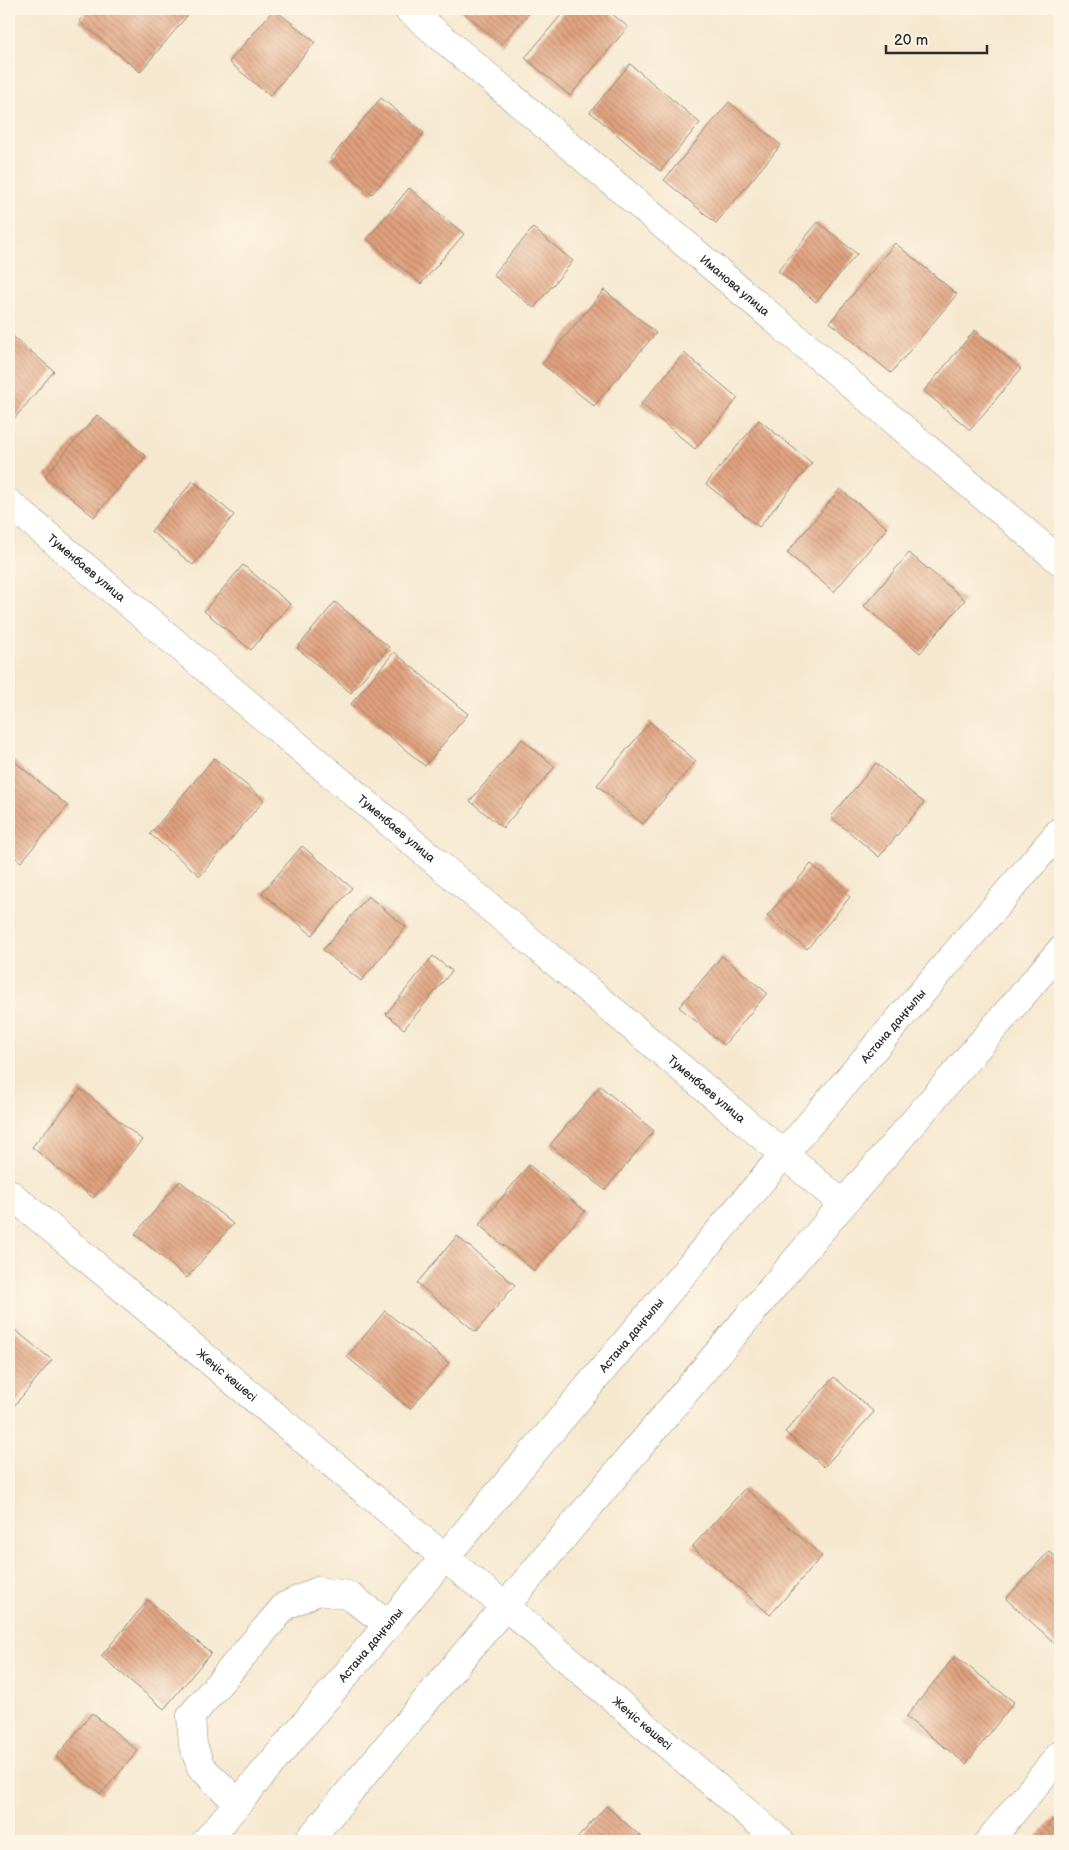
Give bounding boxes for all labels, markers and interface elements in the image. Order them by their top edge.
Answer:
scale bar [886,22,988,54]
text: 20 m [894,31,928,50]
street label: Иманова улица [697,252,773,319]
street label: Туменбаев улица [44,531,128,605]
street label: Туменбаев улица [354,792,438,866]
street label: Астана даңғылы [857,986,929,1067]
street label: Туменбаев улица [664,1052,748,1126]
street label: Астана даңғылы [595,1295,667,1376]
street label: Жеңіс көшесі [194,1346,260,1405]
street label: Астана даңғылы [335,1605,406,1686]
street label: Жеңіс көшесі [609,1694,675,1753]

